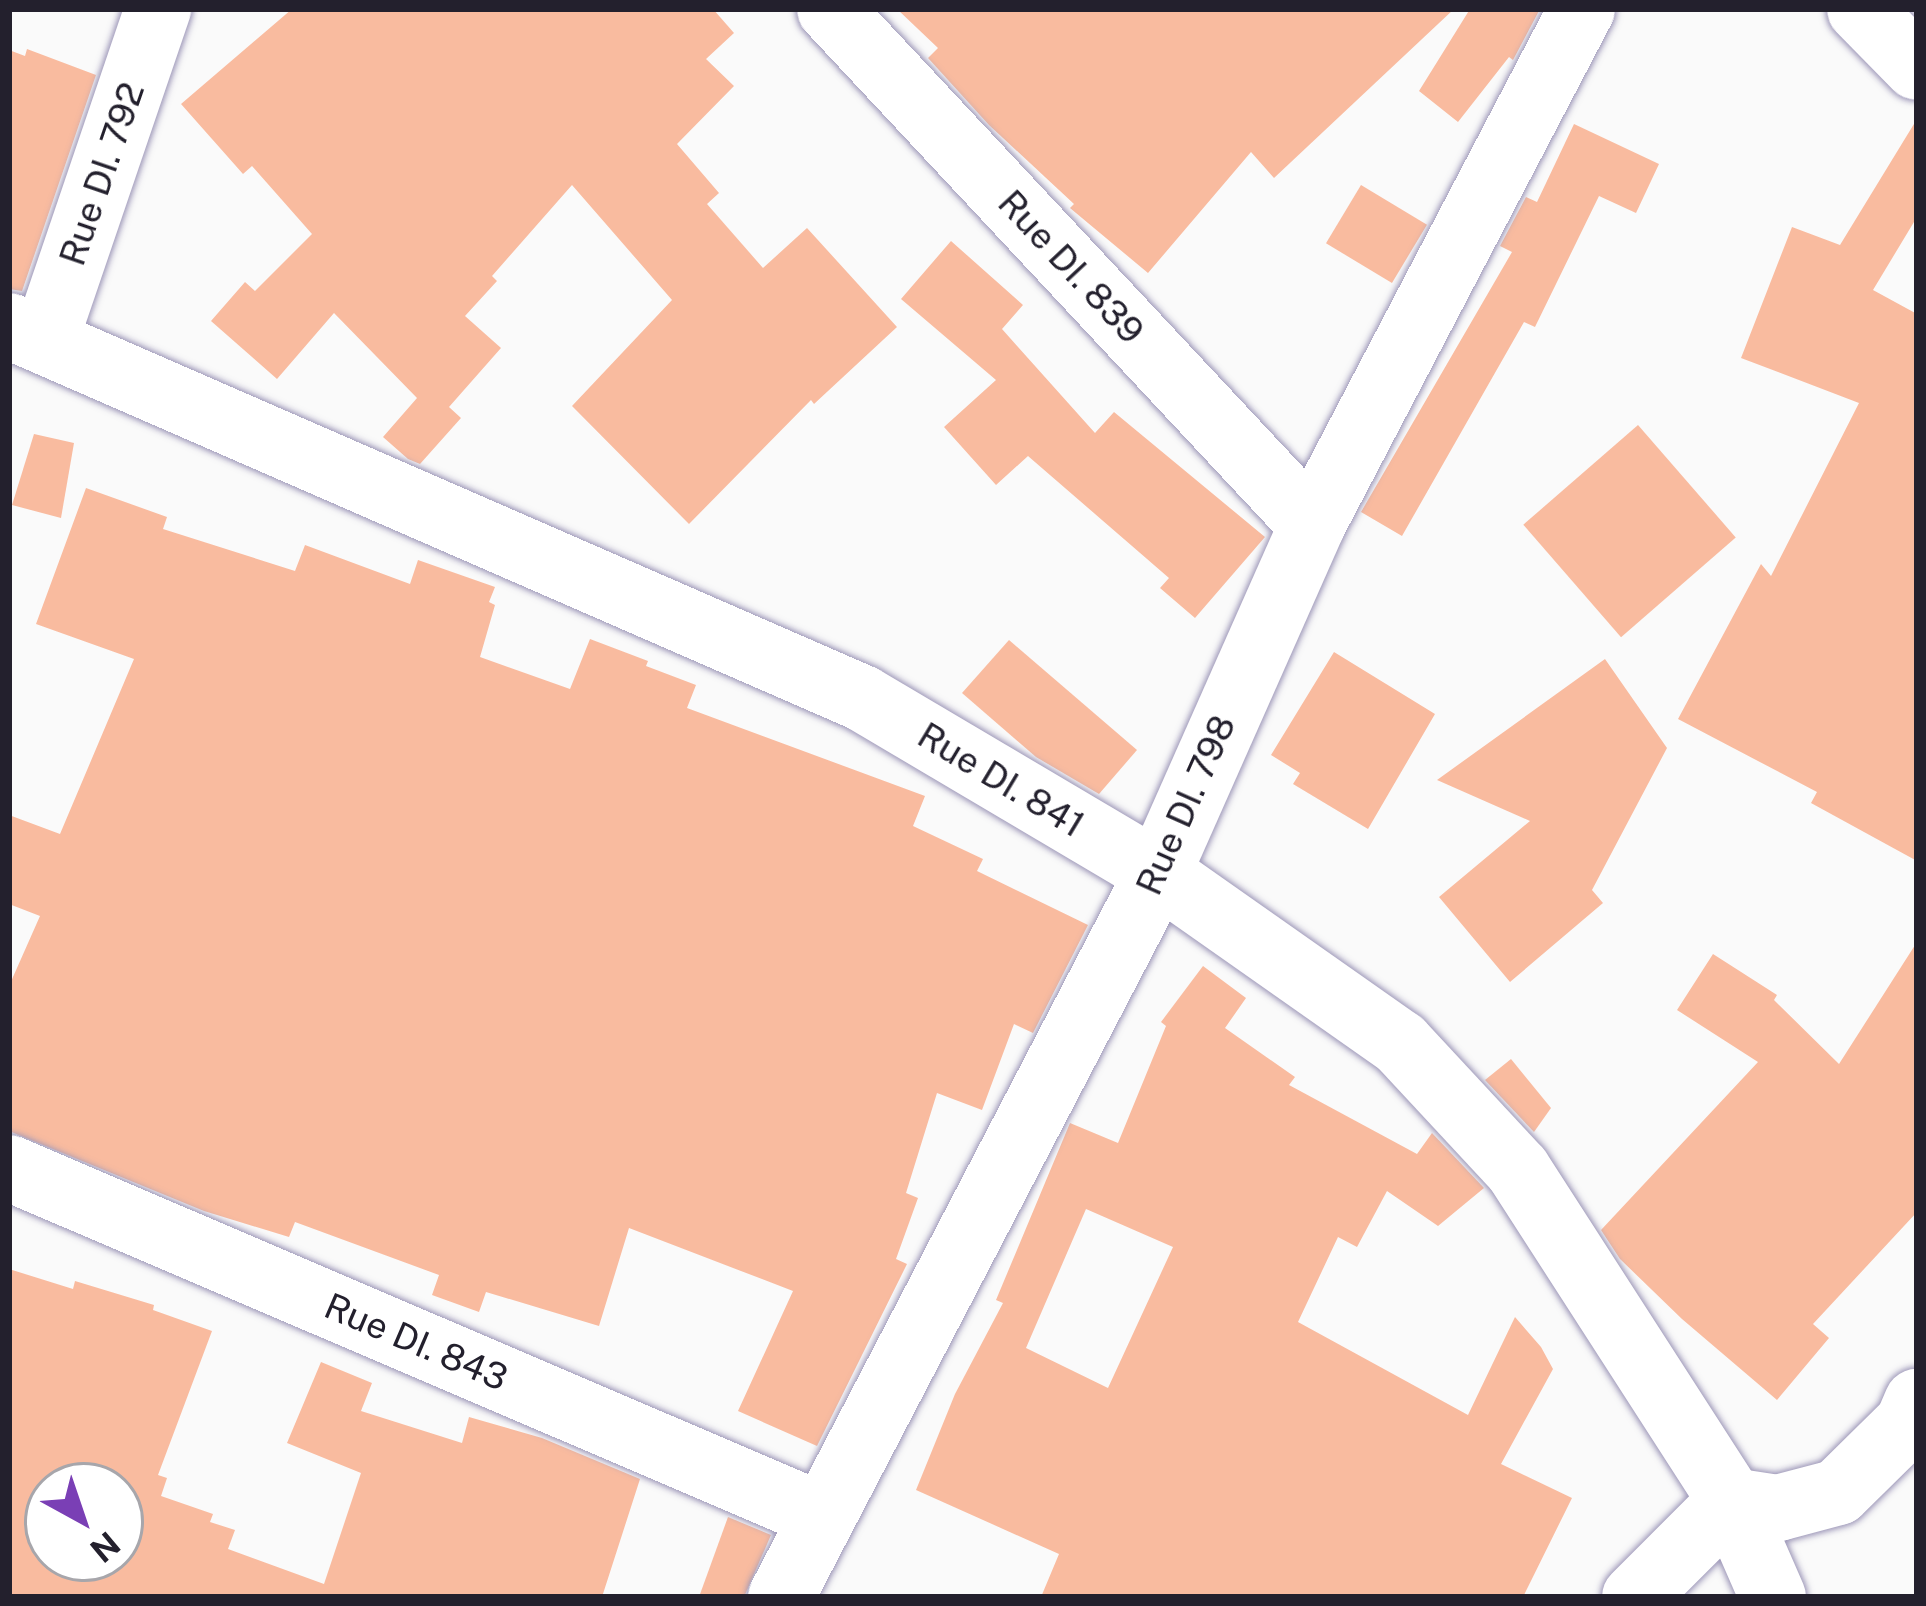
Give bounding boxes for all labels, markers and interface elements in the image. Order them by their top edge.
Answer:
street label: Rue DI. 792 [50,77,154,271]
street label: Rue DI. 839 [989,181,1153,353]
street label: Rue DI. 798 [1127,708,1245,902]
street label: Rue DI. 841 [910,713,1092,847]
street label: Rue DI. 843 [318,1284,514,1400]
north arrow [24,1462,144,1582]
text: N [83,1524,127,1570]

